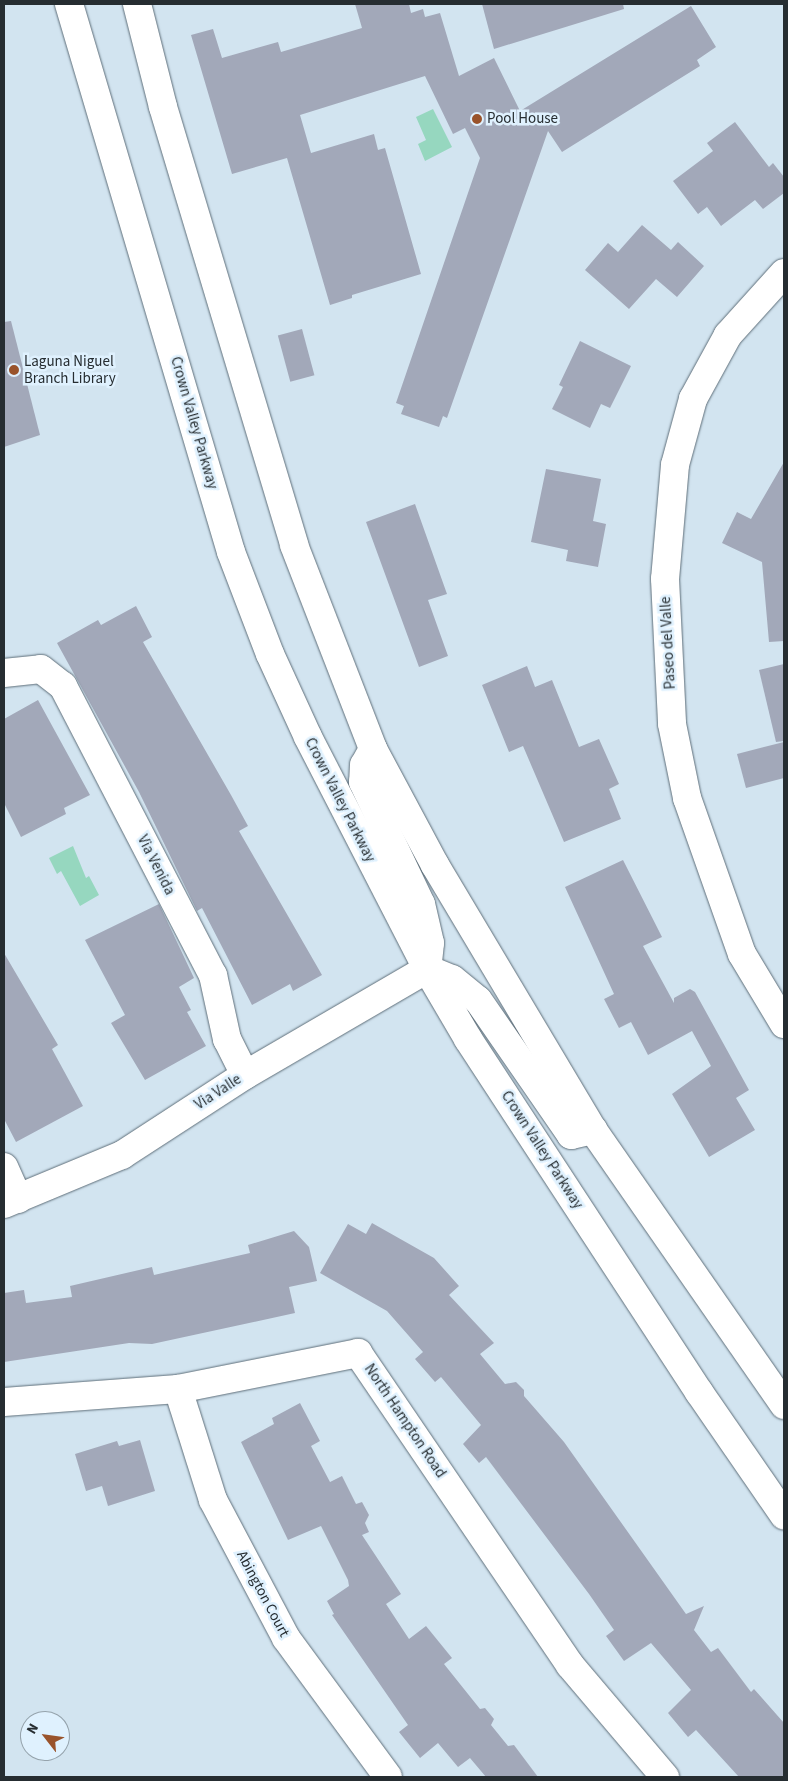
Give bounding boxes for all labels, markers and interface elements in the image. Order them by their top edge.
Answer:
place label: Pool House [487,110,558,128]
marker: Pool House [471,113,483,125]
place label: Laguna Niguel Branch Library [24,352,116,387]
street label: Crown Valley Parkway [166,355,222,491]
marker: Laguna Niguel Branch Library [8,364,20,376]
street label: Paseo del Valle [657,596,679,690]
street label: Crown Valley Parkway [301,735,379,865]
street label: Via Venida [133,832,179,898]
street label: Via Valle [191,1070,245,1114]
street label: Crown Valley Parkway [497,1088,587,1212]
street label: North Hampton Road [360,1361,450,1481]
street label: Abington Court [233,1548,293,1640]
north arrow [20,1711,70,1761]
text: N [22,1720,44,1738]

